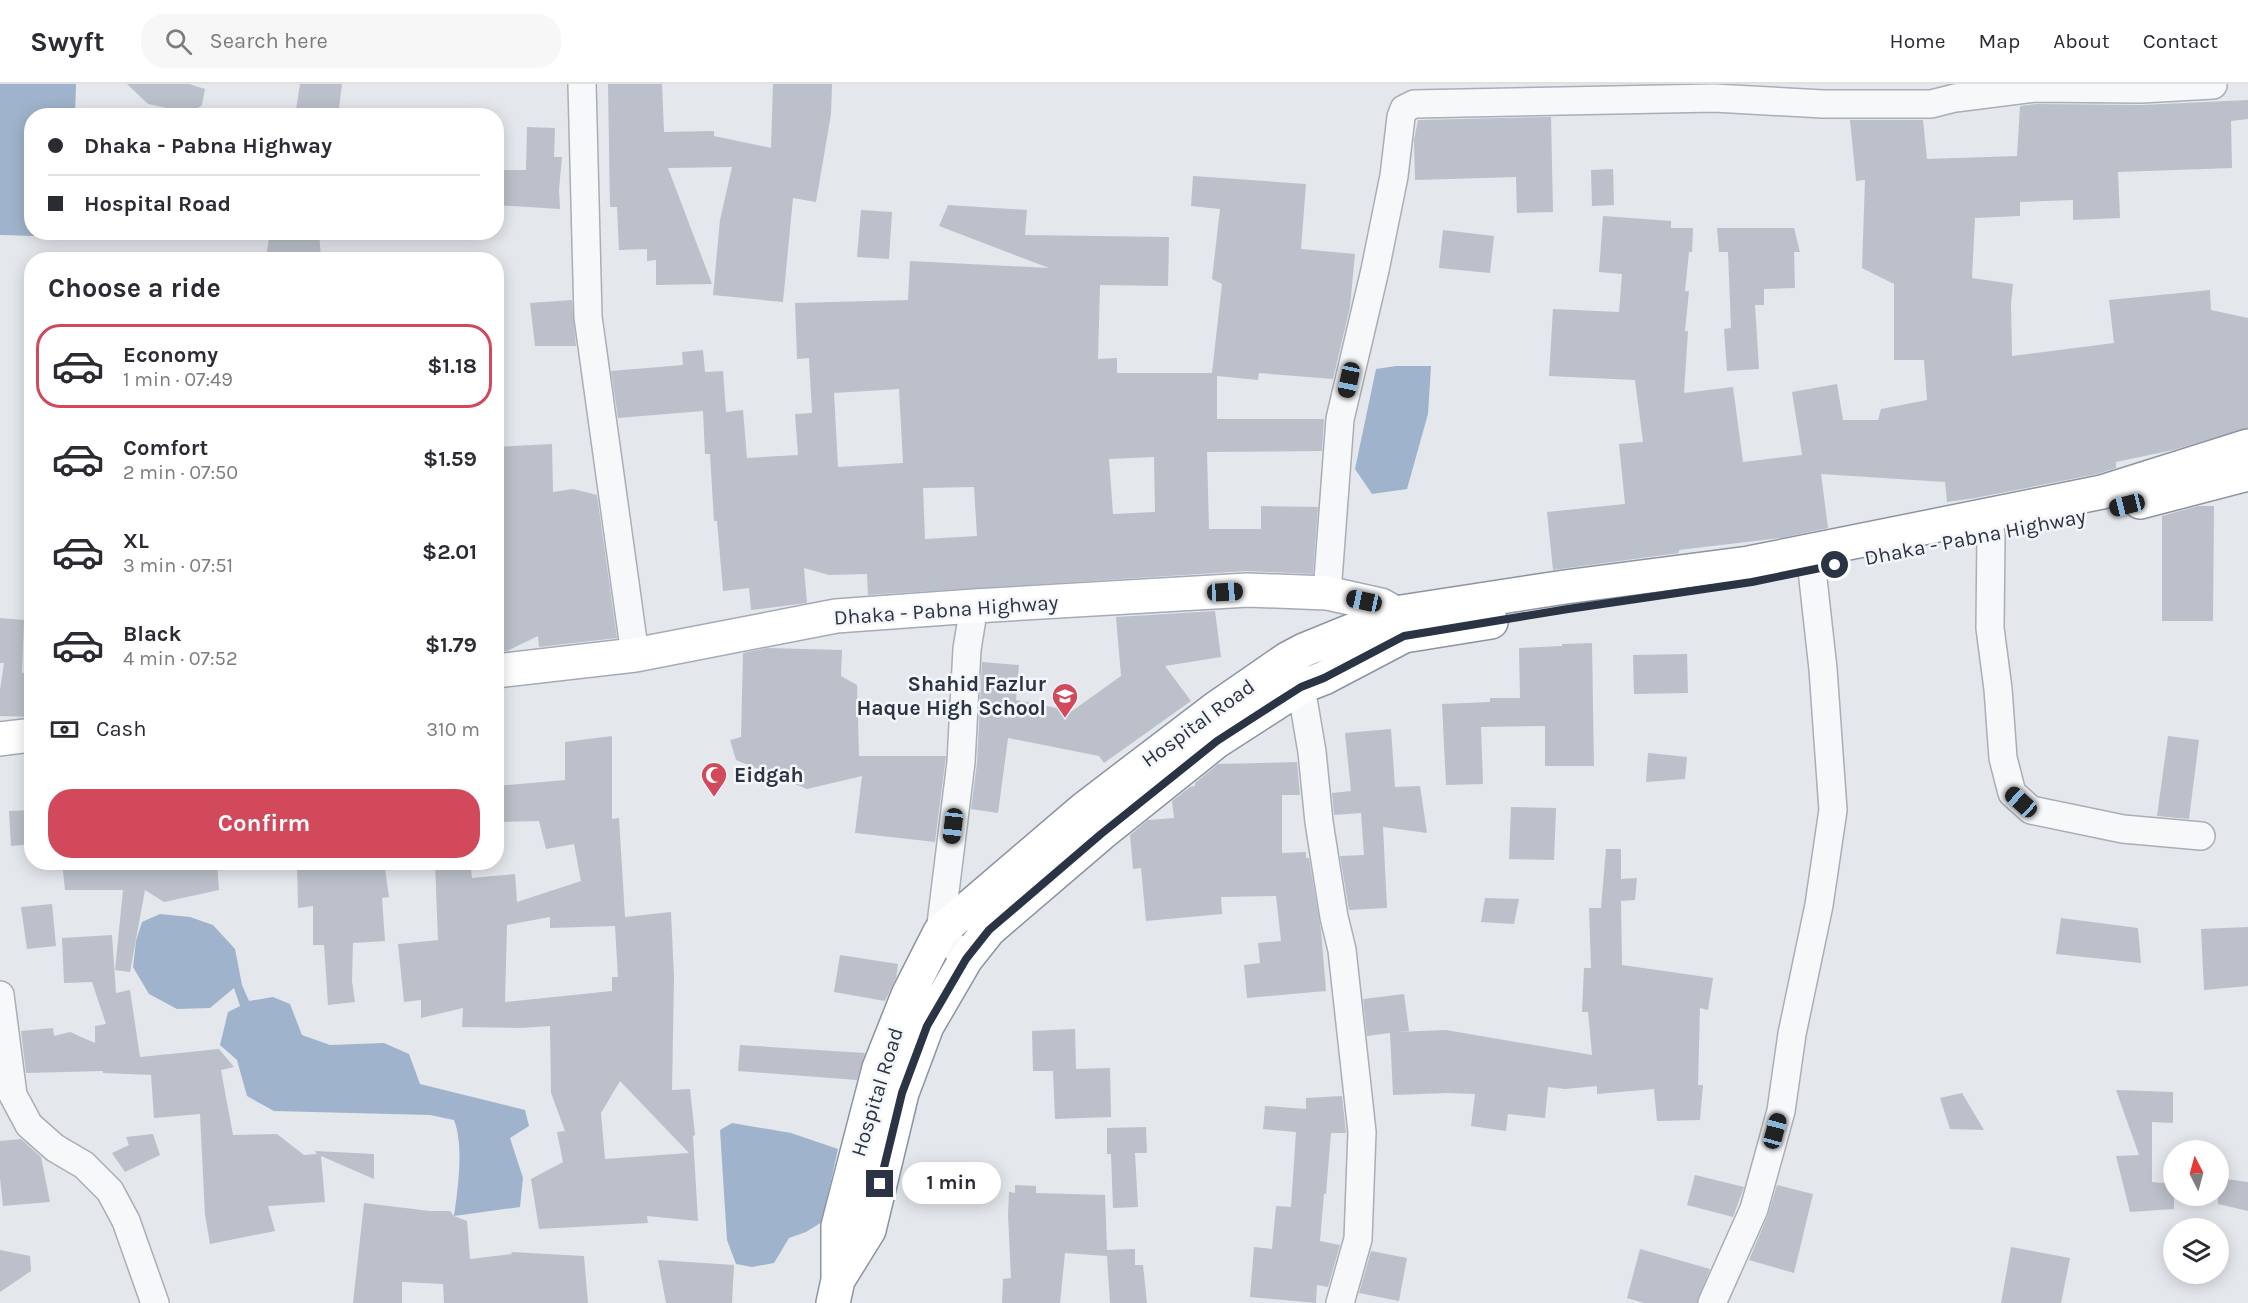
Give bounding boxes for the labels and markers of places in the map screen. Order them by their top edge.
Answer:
place label: Shahid Fazlur Haque High School [856,672,1047,721]
school or university icon: Shahid Fazlur Haque High School [1050,681,1080,719]
mosque icon: Eidgah [699,760,729,798]
place label: Eidgah [734,763,804,787]

